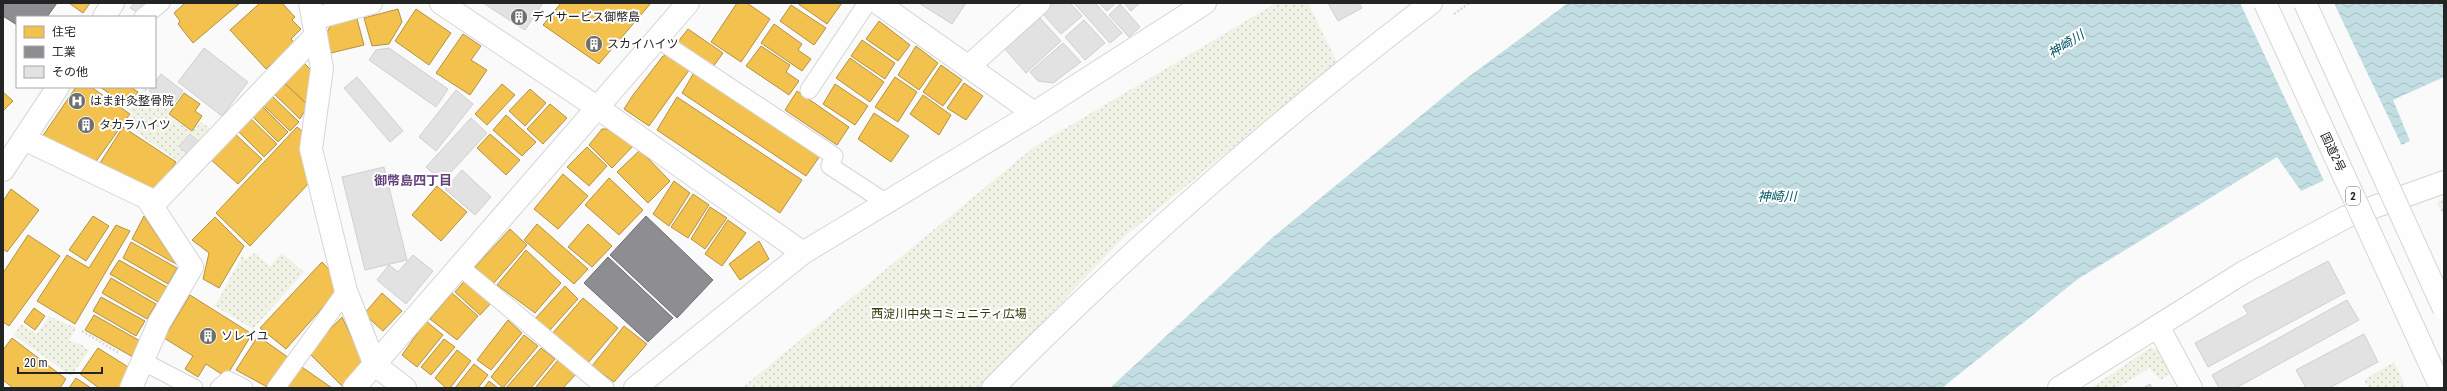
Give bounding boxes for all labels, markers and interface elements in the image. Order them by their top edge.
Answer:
building icon: デイサービス御幣島 [509,7,529,27]
place label: デイサービス御幣島 [532,10,640,24]
legend [16,16,156,88]
text: 住宅 [52,25,76,39]
water label: 神崎川 [2045,26,2088,61]
building icon: スカイハイツ [584,34,604,54]
place label: スカイハイツ [607,37,679,51]
text: 工業 [52,45,76,59]
text: その他 [52,65,88,79]
hospital icon: はま針灸整骨院 [67,91,87,111]
place label: はま針灸整骨院 [90,94,174,108]
building icon: タカラハイツ [76,115,96,135]
place label: タカラハイツ [99,118,171,132]
street label: 国道2号 [2318,130,2348,174]
district label: 御幣島四丁目 [374,173,452,188]
road number: 2 [2346,187,2360,205]
water label: 神崎川 [1757,189,1798,204]
park label: 西淀川中央コミュニティ広場 [871,307,1027,321]
building icon: ソレイユ [198,326,218,346]
place label: ソレイユ [221,329,269,343]
scale bar [18,349,102,375]
text: 20 m [24,356,48,370]

